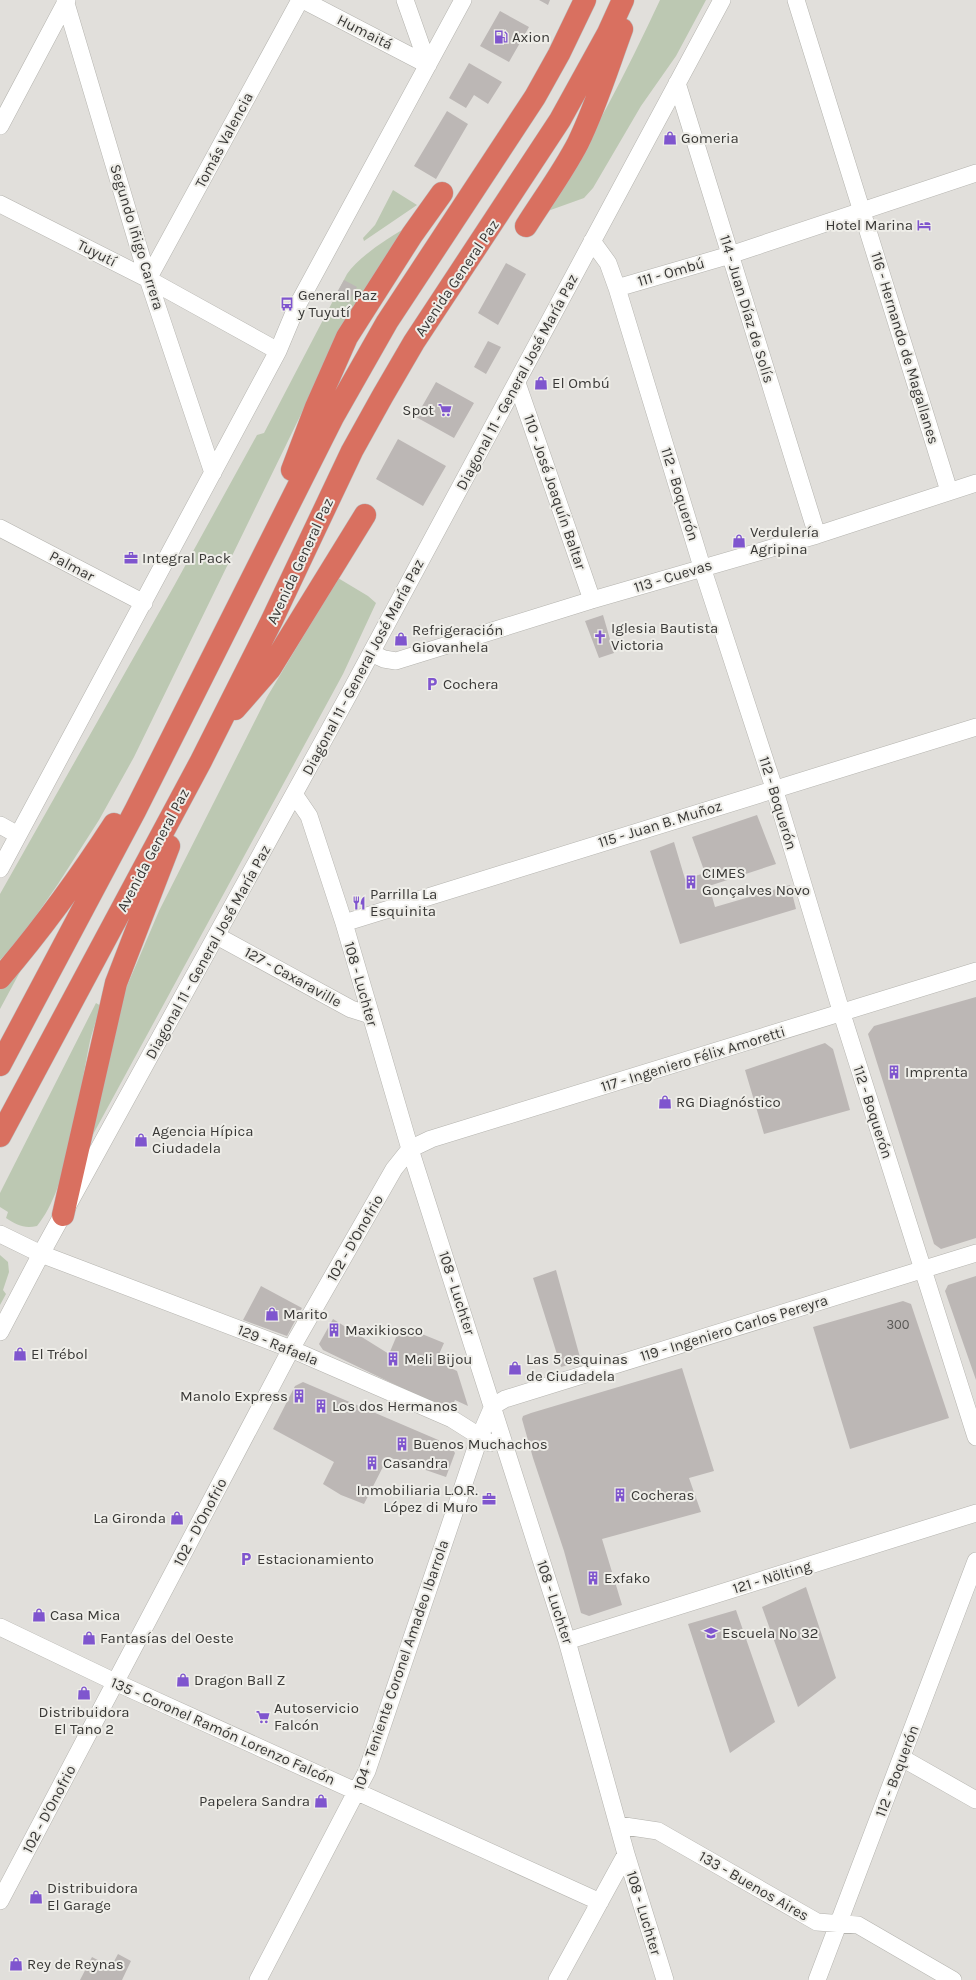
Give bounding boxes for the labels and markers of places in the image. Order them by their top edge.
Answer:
place label: Axion [512,28,550,46]
fuel station icon: Axion [493,29,509,45]
place label: Gomeria [681,129,739,147]
shop icon: Gomeria [662,130,678,146]
place label: Hotel Marina [826,216,913,234]
hotel icon: Hotel Marina [916,217,932,233]
place label: General Paz y Tuyutí [297,286,377,321]
bus stop icon: General Paz y Tuyutí [279,296,295,312]
place label: El Ombú [552,374,610,392]
shop icon: El Ombú [533,375,549,391]
place label: Spot [402,401,434,419]
supermarket icon: Spot [437,402,453,418]
place label: Verdulería Agripina [750,523,819,558]
shop icon: Verdulería Agripina [731,533,747,549]
place label: Integral Pack [142,549,231,567]
office icon: Integral Pack [123,550,139,566]
place label: Iglesia Bautista Victoria [611,619,718,654]
place label: Refrigeración Giovanhela [412,621,503,656]
church icon: Iglesia Bautista Victoria [592,629,608,645]
shop icon: Refrigeración Giovanhela [393,631,409,647]
place label: Cochera [443,675,499,693]
parking icon: Cochera [424,676,440,692]
place label: CIMES Gonçalves Novo [702,864,810,899]
building icon: CIMES Gonçalves Novo [683,874,699,890]
place label: Parrilla La Esquinita [370,885,437,920]
restaurant icon: Parrilla La Esquinita [351,895,367,911]
place label: Imprenta [905,1063,968,1081]
building icon: Imprenta [886,1064,902,1080]
place label: RG Diagnóstico [676,1093,781,1111]
shop icon: RG Diagnóstico [657,1094,673,1110]
place label: Agencia Hípica Ciudadela [152,1122,254,1157]
shop icon: Agencia Hípica Ciudadela [133,1132,149,1148]
place label: Marito [283,1305,328,1323]
shop icon: Marito [264,1306,280,1322]
place label: Maxikiosco [345,1321,423,1339]
building icon: Maxikiosco [326,1322,342,1338]
place label: El Trébol [31,1345,88,1363]
shop icon: El Trébol [12,1346,28,1362]
place label: Meli Bijou [404,1350,472,1368]
place label: Las 5 esquinas de Ciudadela [526,1350,628,1385]
building icon: Meli Bijou [385,1351,401,1367]
shop icon: Las 5 esquinas de Ciudadela [507,1360,523,1376]
place label: Manolo Express [180,1387,288,1405]
building icon: Manolo Express [291,1388,307,1404]
place label: Los dos Hermanos [332,1397,458,1415]
building icon: Los dos Hermanos [313,1398,329,1414]
place label: Buenos Muchachos [413,1435,548,1453]
building icon: Buenos Muchachos [394,1436,410,1452]
place label: Casandra [383,1454,448,1472]
building icon: Casandra [364,1455,380,1471]
place label: Inmobiliaria L.O.R. López di Muro [357,1481,478,1516]
place label: Cocheras [631,1486,694,1504]
building icon: Cocheras [612,1487,628,1503]
office icon: Inmobiliaria L.O.R. López di Muro [481,1491,497,1507]
place label: La Gironda [93,1509,166,1527]
shop icon: La Gironda [169,1510,185,1526]
place label: Estacionamiento [257,1550,374,1568]
parking icon: Estacionamiento [238,1551,254,1567]
place label: Exfako [604,1569,650,1587]
building icon: Exfako [585,1570,601,1586]
place label: Casa Mica [50,1606,120,1624]
shop icon: Casa Mica [31,1607,47,1623]
place label: Escuela Nº 32 [722,1624,818,1642]
school or university icon: Escuela Nº 32 [703,1625,719,1641]
place label: Fantasías del Oeste [100,1629,234,1647]
shop icon: Fantasías del Oeste [81,1630,97,1646]
place label: Dragon Ball Z [194,1671,285,1689]
shop icon: Dragon Ball Z [175,1672,191,1688]
shop icon: Distribuidora El Tano 2 [76,1685,92,1701]
place label: Autoservicio Falcón [274,1699,359,1734]
place label: Distribuidora El Tano 2 [39,1703,130,1738]
supermarket icon: Autoservicio Falcón [255,1709,271,1725]
place label: Papelera Sandra [199,1792,310,1810]
shop icon: Papelera Sandra [313,1793,329,1809]
place label: Distribuidora El Garage [47,1879,138,1914]
shop icon: Distribuidora El Garage [28,1889,44,1905]
place label: Rey de Reynas [27,1955,124,1973]
shop icon: Rey de Reynas [8,1956,24,1972]

